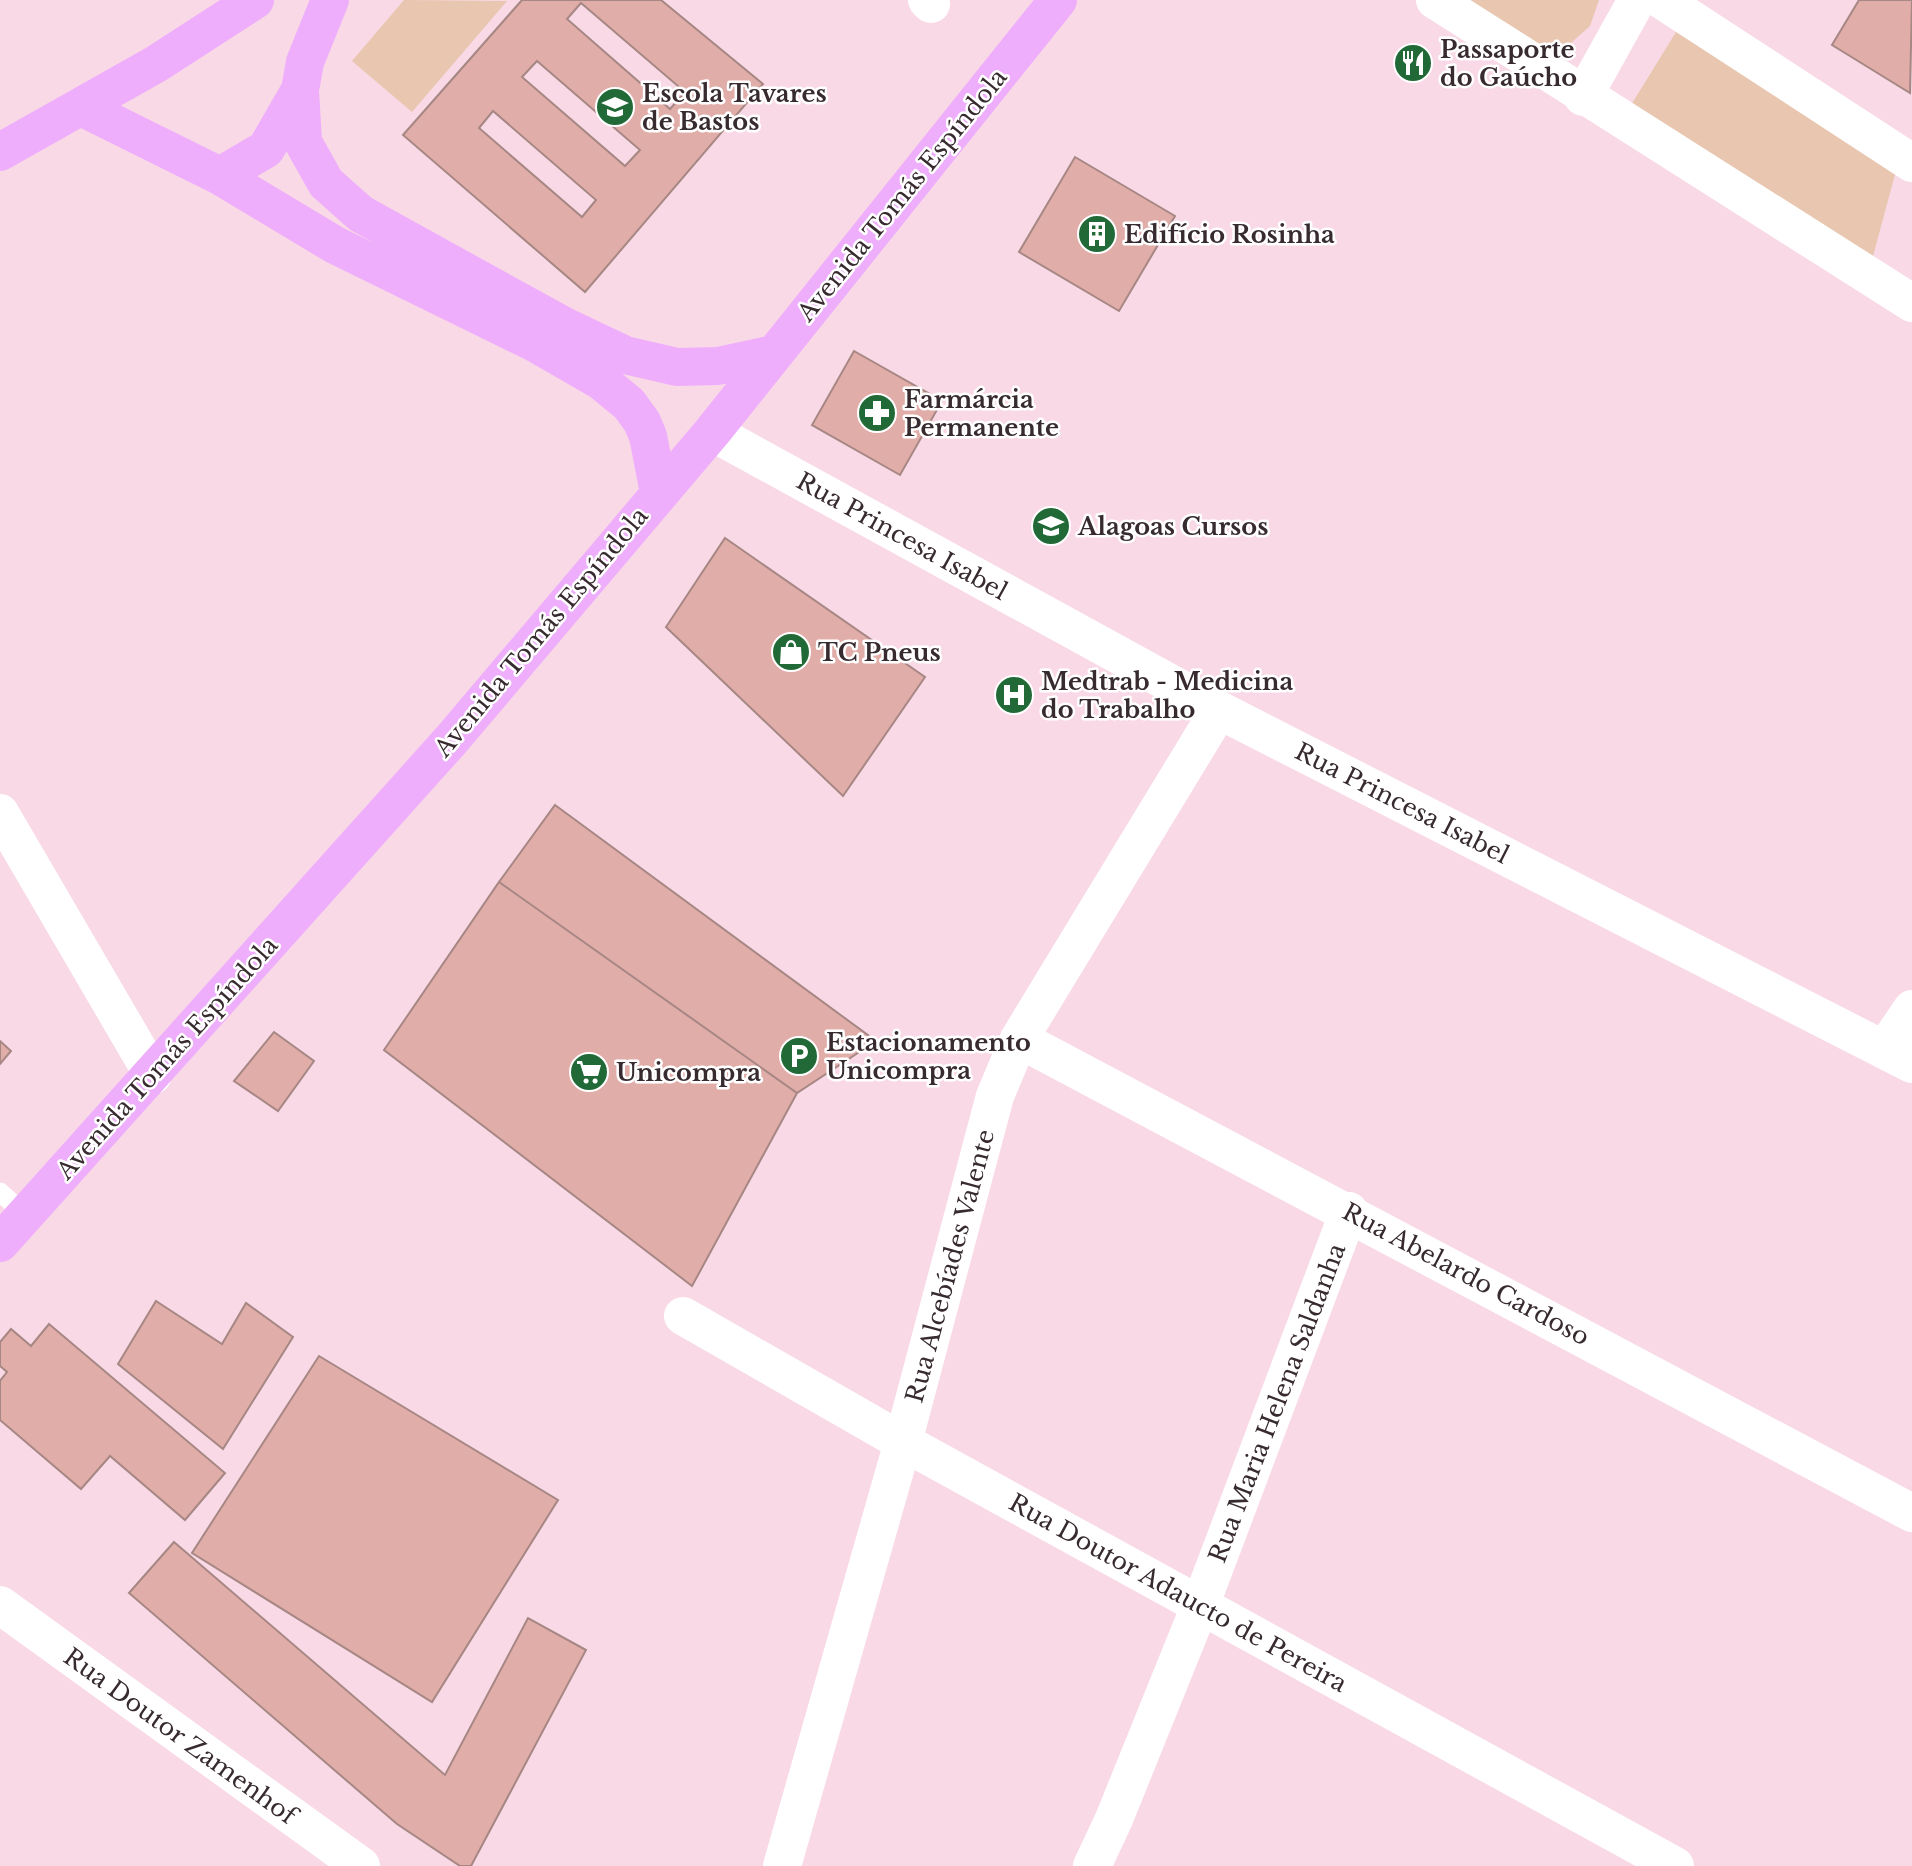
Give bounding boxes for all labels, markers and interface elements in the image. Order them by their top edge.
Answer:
place label: Passaporte do Gaúcho [1440,35,1577,92]
restaurant icon: Passaporte do Gaúcho [1392,42,1434,84]
street label: Avenida Tomás Espíndola [790,62,1013,328]
place label: Escola Tavares de Bastos [642,79,827,136]
school or university icon: Escola Tavares de Bastos [594,86,636,128]
building icon: Edifício Rosinha [1076,213,1118,255]
place label: Edifício Rosinha [1124,220,1335,249]
place label: Farmárcia Permanente [904,385,1059,442]
pharmacy icon: Farmárcia Permanente [856,392,898,434]
street label: Rua Princesa Isabel [792,466,1013,606]
street label: Avenida Tomás Espíndola [427,501,654,763]
school or university icon: Alagoas Cursos [1030,505,1072,547]
place label: Alagoas Cursos [1077,512,1268,541]
shop icon: TC Pneus [770,631,812,673]
place label: TC Pneus [818,638,941,667]
place label: Medtrab - Medicina do Trabalho [1041,667,1293,724]
hospital icon: Medtrab - Medicina do Trabalho [993,674,1035,716]
street label: Rua Princesa Isabel [1290,736,1514,870]
street label: Avenida Tomás Espíndola [50,930,284,1186]
place label: Estacionamento Unicompra [826,1028,1031,1085]
parking icon: Estacionamento Unicompra [778,1035,820,1077]
supermarket icon: Unicompra [568,1051,610,1093]
place label: Unicompra [616,1058,761,1087]
street label: Rua Alcebíades Valente [900,1126,1000,1406]
street label: Rua Abelardo Cardoso [1338,1197,1594,1351]
street label: Rua Maria Helena Saldanha [1203,1239,1352,1567]
street label: Rua Doutor Adaucto de Pereira [1004,1488,1353,1699]
street label: Rua Doutor Zamenhof [58,1642,304,1832]

